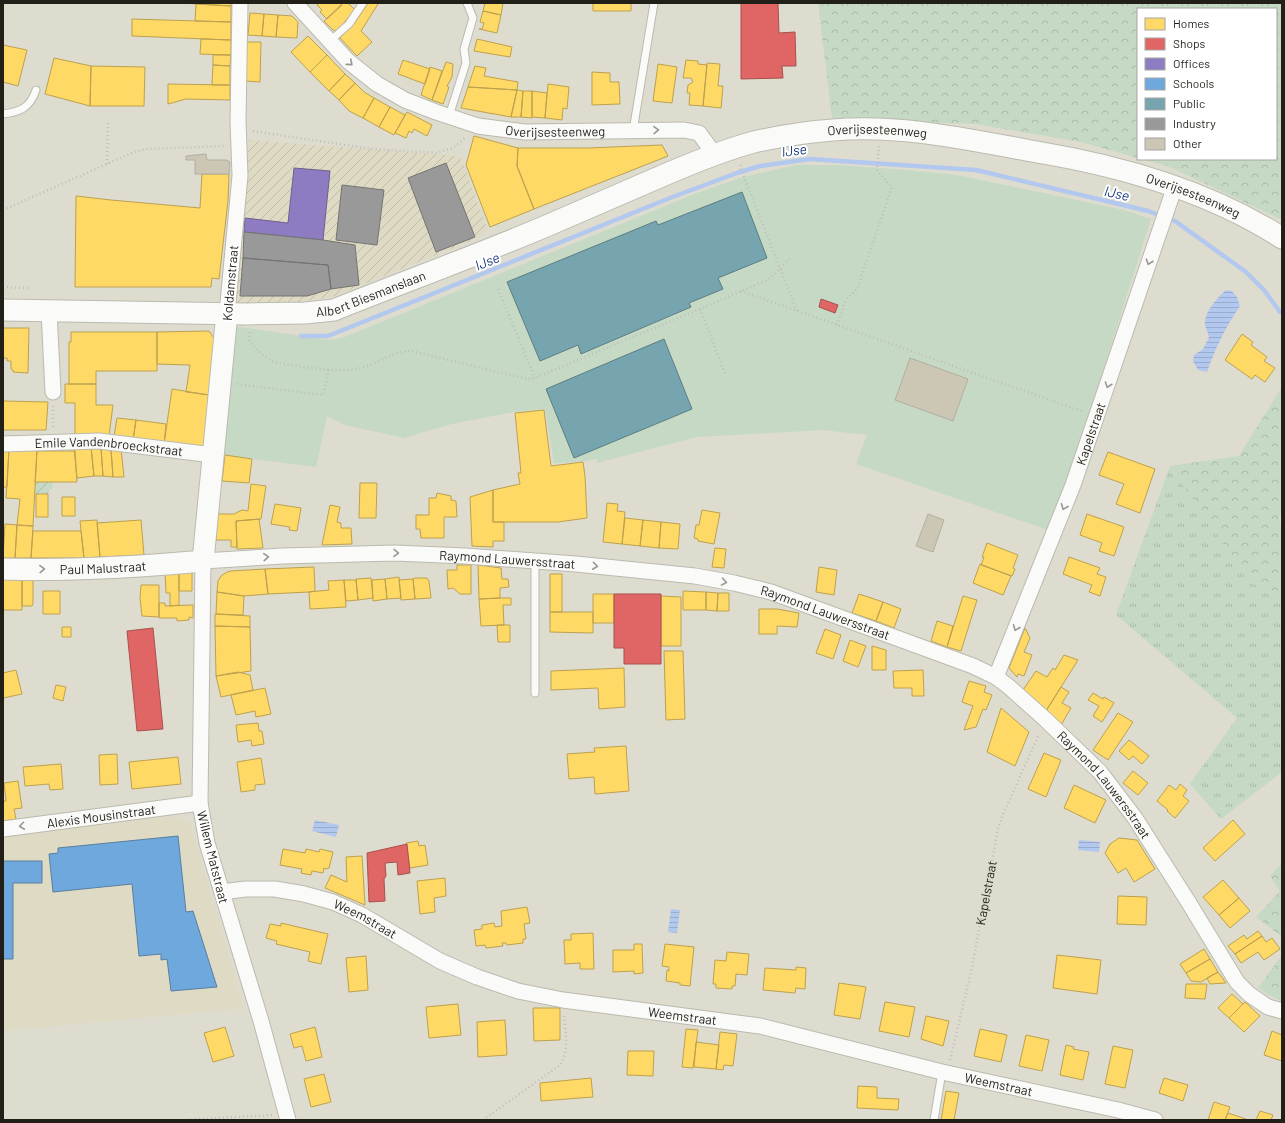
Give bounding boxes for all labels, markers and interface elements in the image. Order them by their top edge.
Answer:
legend [1137,8,1277,160]
text: Homes [1173,16,1210,30]
text: Shops [1173,36,1206,50]
text: Offices [1173,56,1210,70]
one-way arrow [345,58,353,65]
text: Schools [1173,76,1214,90]
text: Public [1173,96,1205,110]
text: Industry [1173,116,1216,130]
street label: Overijsesteenweg [827,121,928,141]
street label: Overijsesteenweg [504,122,605,140]
one-way arrow [653,126,659,134]
text: Other [1173,136,1203,150]
water label: IJse [780,140,808,160]
street label: Overijsesteenweg [1144,170,1243,221]
water label: IJse [1103,182,1131,204]
street label: Koldamstraat [219,244,241,322]
water label: IJse [472,248,502,274]
one-way arrow [1146,258,1154,265]
street label: Albert Biesmanslaan [315,267,428,320]
one-way arrow [1104,381,1113,388]
street label: Kapelstraat [1072,400,1109,467]
street label: Emile Vandenbroeckstraat [34,433,184,459]
one-way arrow [1061,504,1069,511]
street label: Raymond Lauwersstraat [439,547,576,572]
one-way arrow [393,549,399,557]
one-way arrow [263,552,269,561]
street label: Paul Malustraat [60,558,147,577]
one-way arrow [592,562,599,571]
one-way arrow [39,565,45,574]
one-way arrow [721,577,728,585]
street label: Raymond Lauwersstraat [759,582,892,643]
one-way arrow [1012,624,1020,631]
street label: Raymond Lauwersstraat [1054,727,1154,842]
street label: Alexis Mousinstraat [46,801,157,831]
street label: Willem Matstraat [194,809,232,905]
one-way arrow [19,822,25,831]
street label: Kapelstraat [972,859,1000,926]
street label: Weemstraat [331,895,400,942]
street label: Weemstraat [647,1003,718,1028]
street label: Weemstraat [963,1069,1034,1099]

